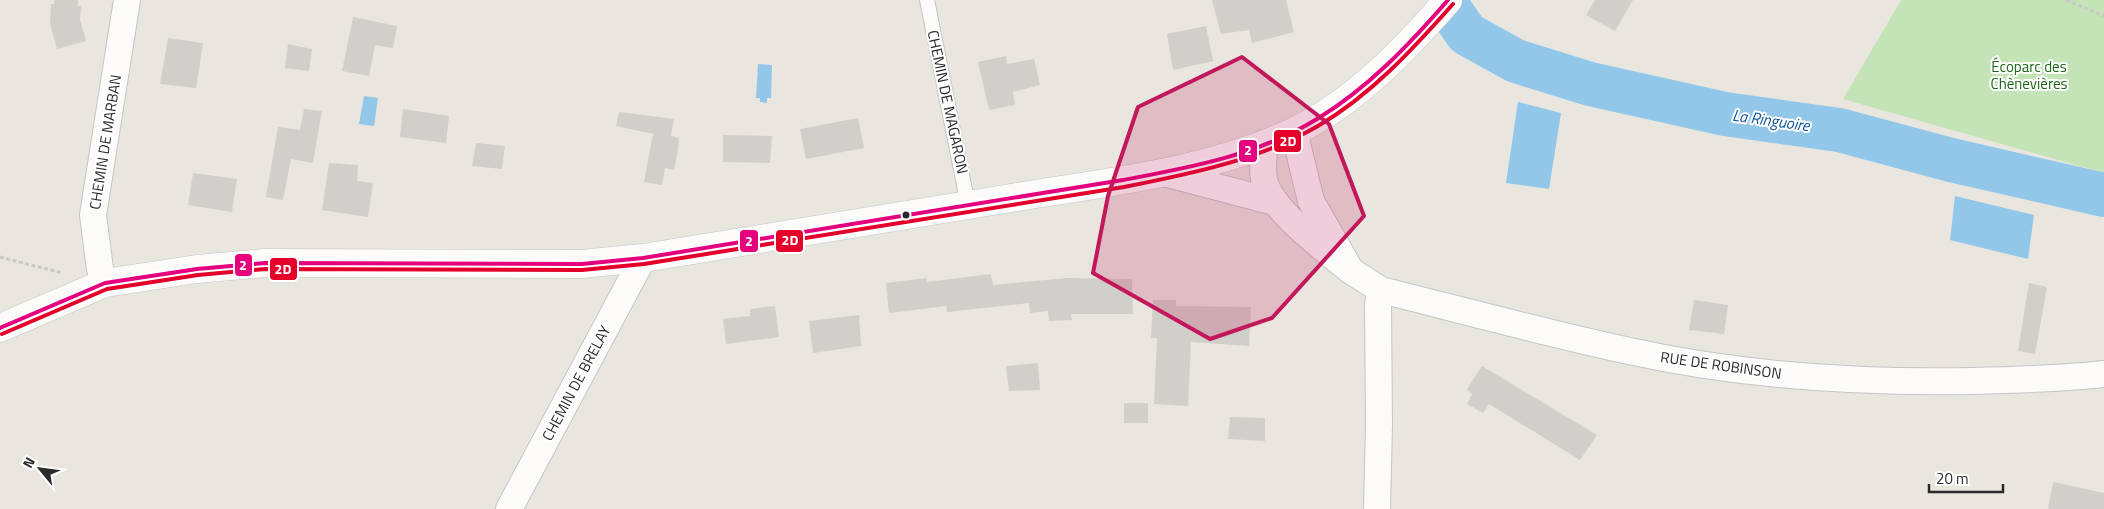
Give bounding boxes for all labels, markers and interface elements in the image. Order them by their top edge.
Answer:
street label: CHEMIN DE MAGARON [922,28,974,176]
park label: Écoparc des Chènevières [1991,55,2068,95]
street label: CHEMIN DE MARBAN [83,73,127,211]
water label: La Ringuoire [1731,103,1813,137]
line badge: 2D [1273,129,1302,153]
text: 2D [1280,130,1296,151]
line badge: 2 [1238,139,1258,163]
text: 2 [1244,139,1252,160]
unlabelled marker [901,210,911,220]
line badge: 2 [739,229,759,253]
line badge: 2D [775,229,804,253]
text: 2D [782,229,798,250]
text: 2 [745,230,753,251]
line badge: 2 [234,253,253,277]
text: 2 [239,254,247,275]
line badge: 2D [269,257,298,281]
text: 2D [275,258,291,279]
street label: CHEMIN DE BRELAY [536,321,616,445]
street label: RUE DE ROBINSON [1659,345,1783,385]
north arrow [15,444,65,494]
text: N [17,453,40,472]
scale bar [1929,462,2003,494]
text: 20 m [1936,467,1969,490]

